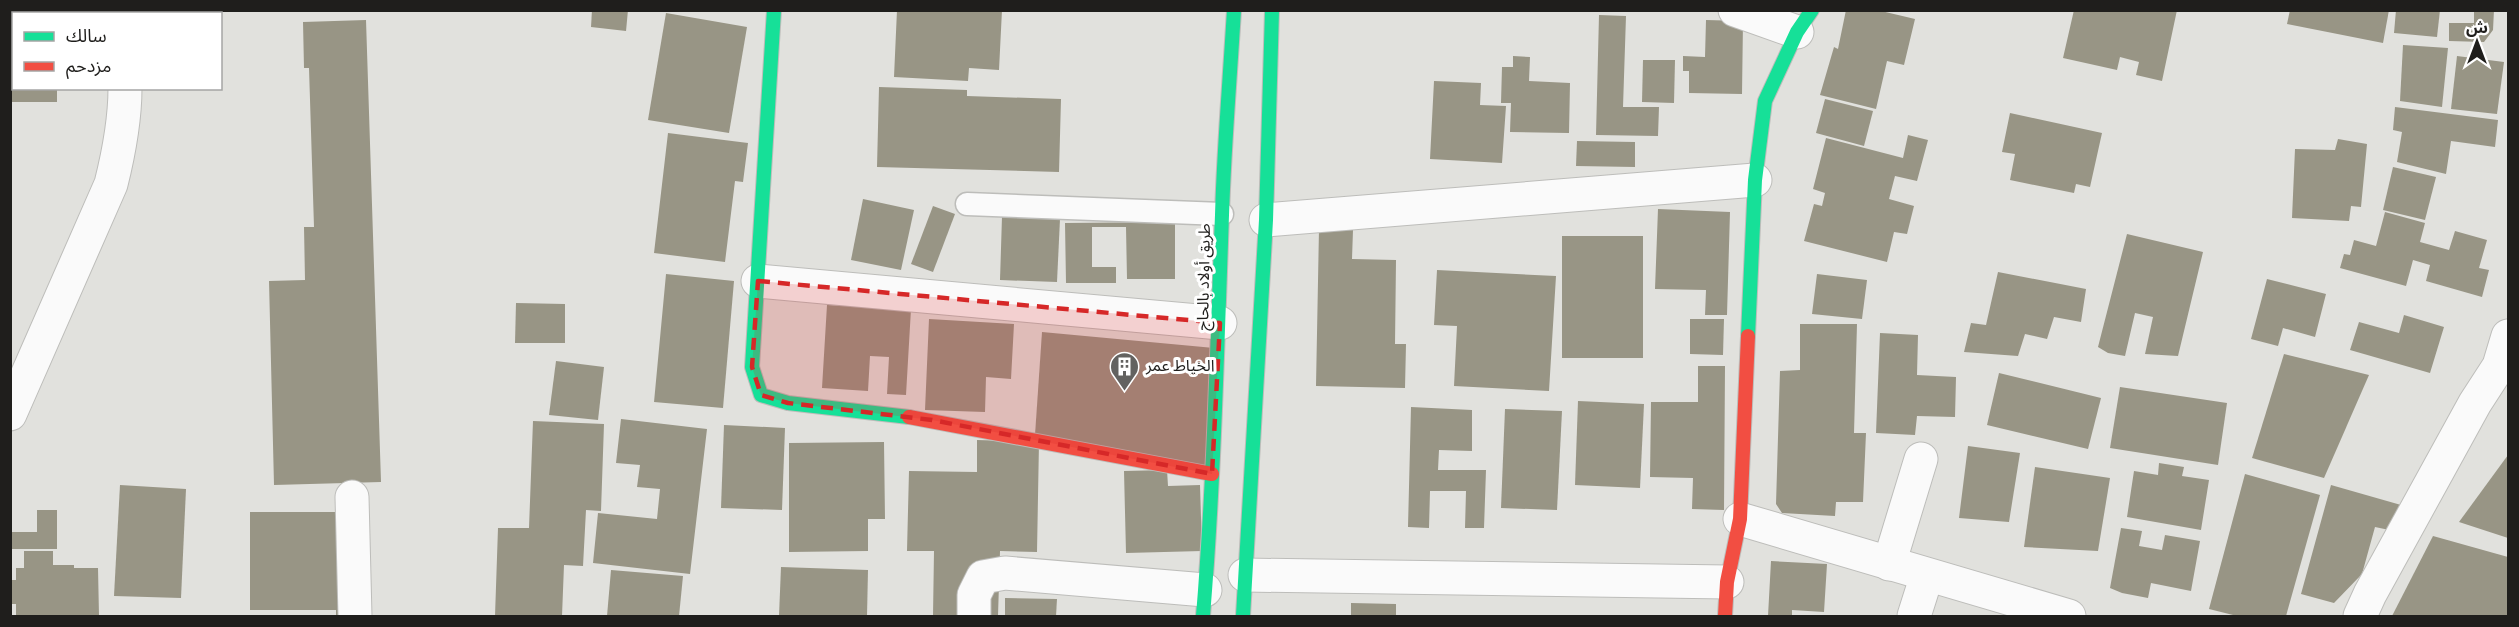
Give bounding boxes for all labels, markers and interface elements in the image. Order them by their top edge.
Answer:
legend [12,12,222,90]
north arrow [2447,12,2507,72]
text: ش [2466,18,2488,38]
text: سالك [66,25,107,47]
text: مزدحم [66,55,111,79]
street label: طريق أولاد بالحاج [1193,223,1217,331]
building icon: الخياط عمر [1109,350,1141,392]
place label: الخياط عمر [1145,356,1215,376]

